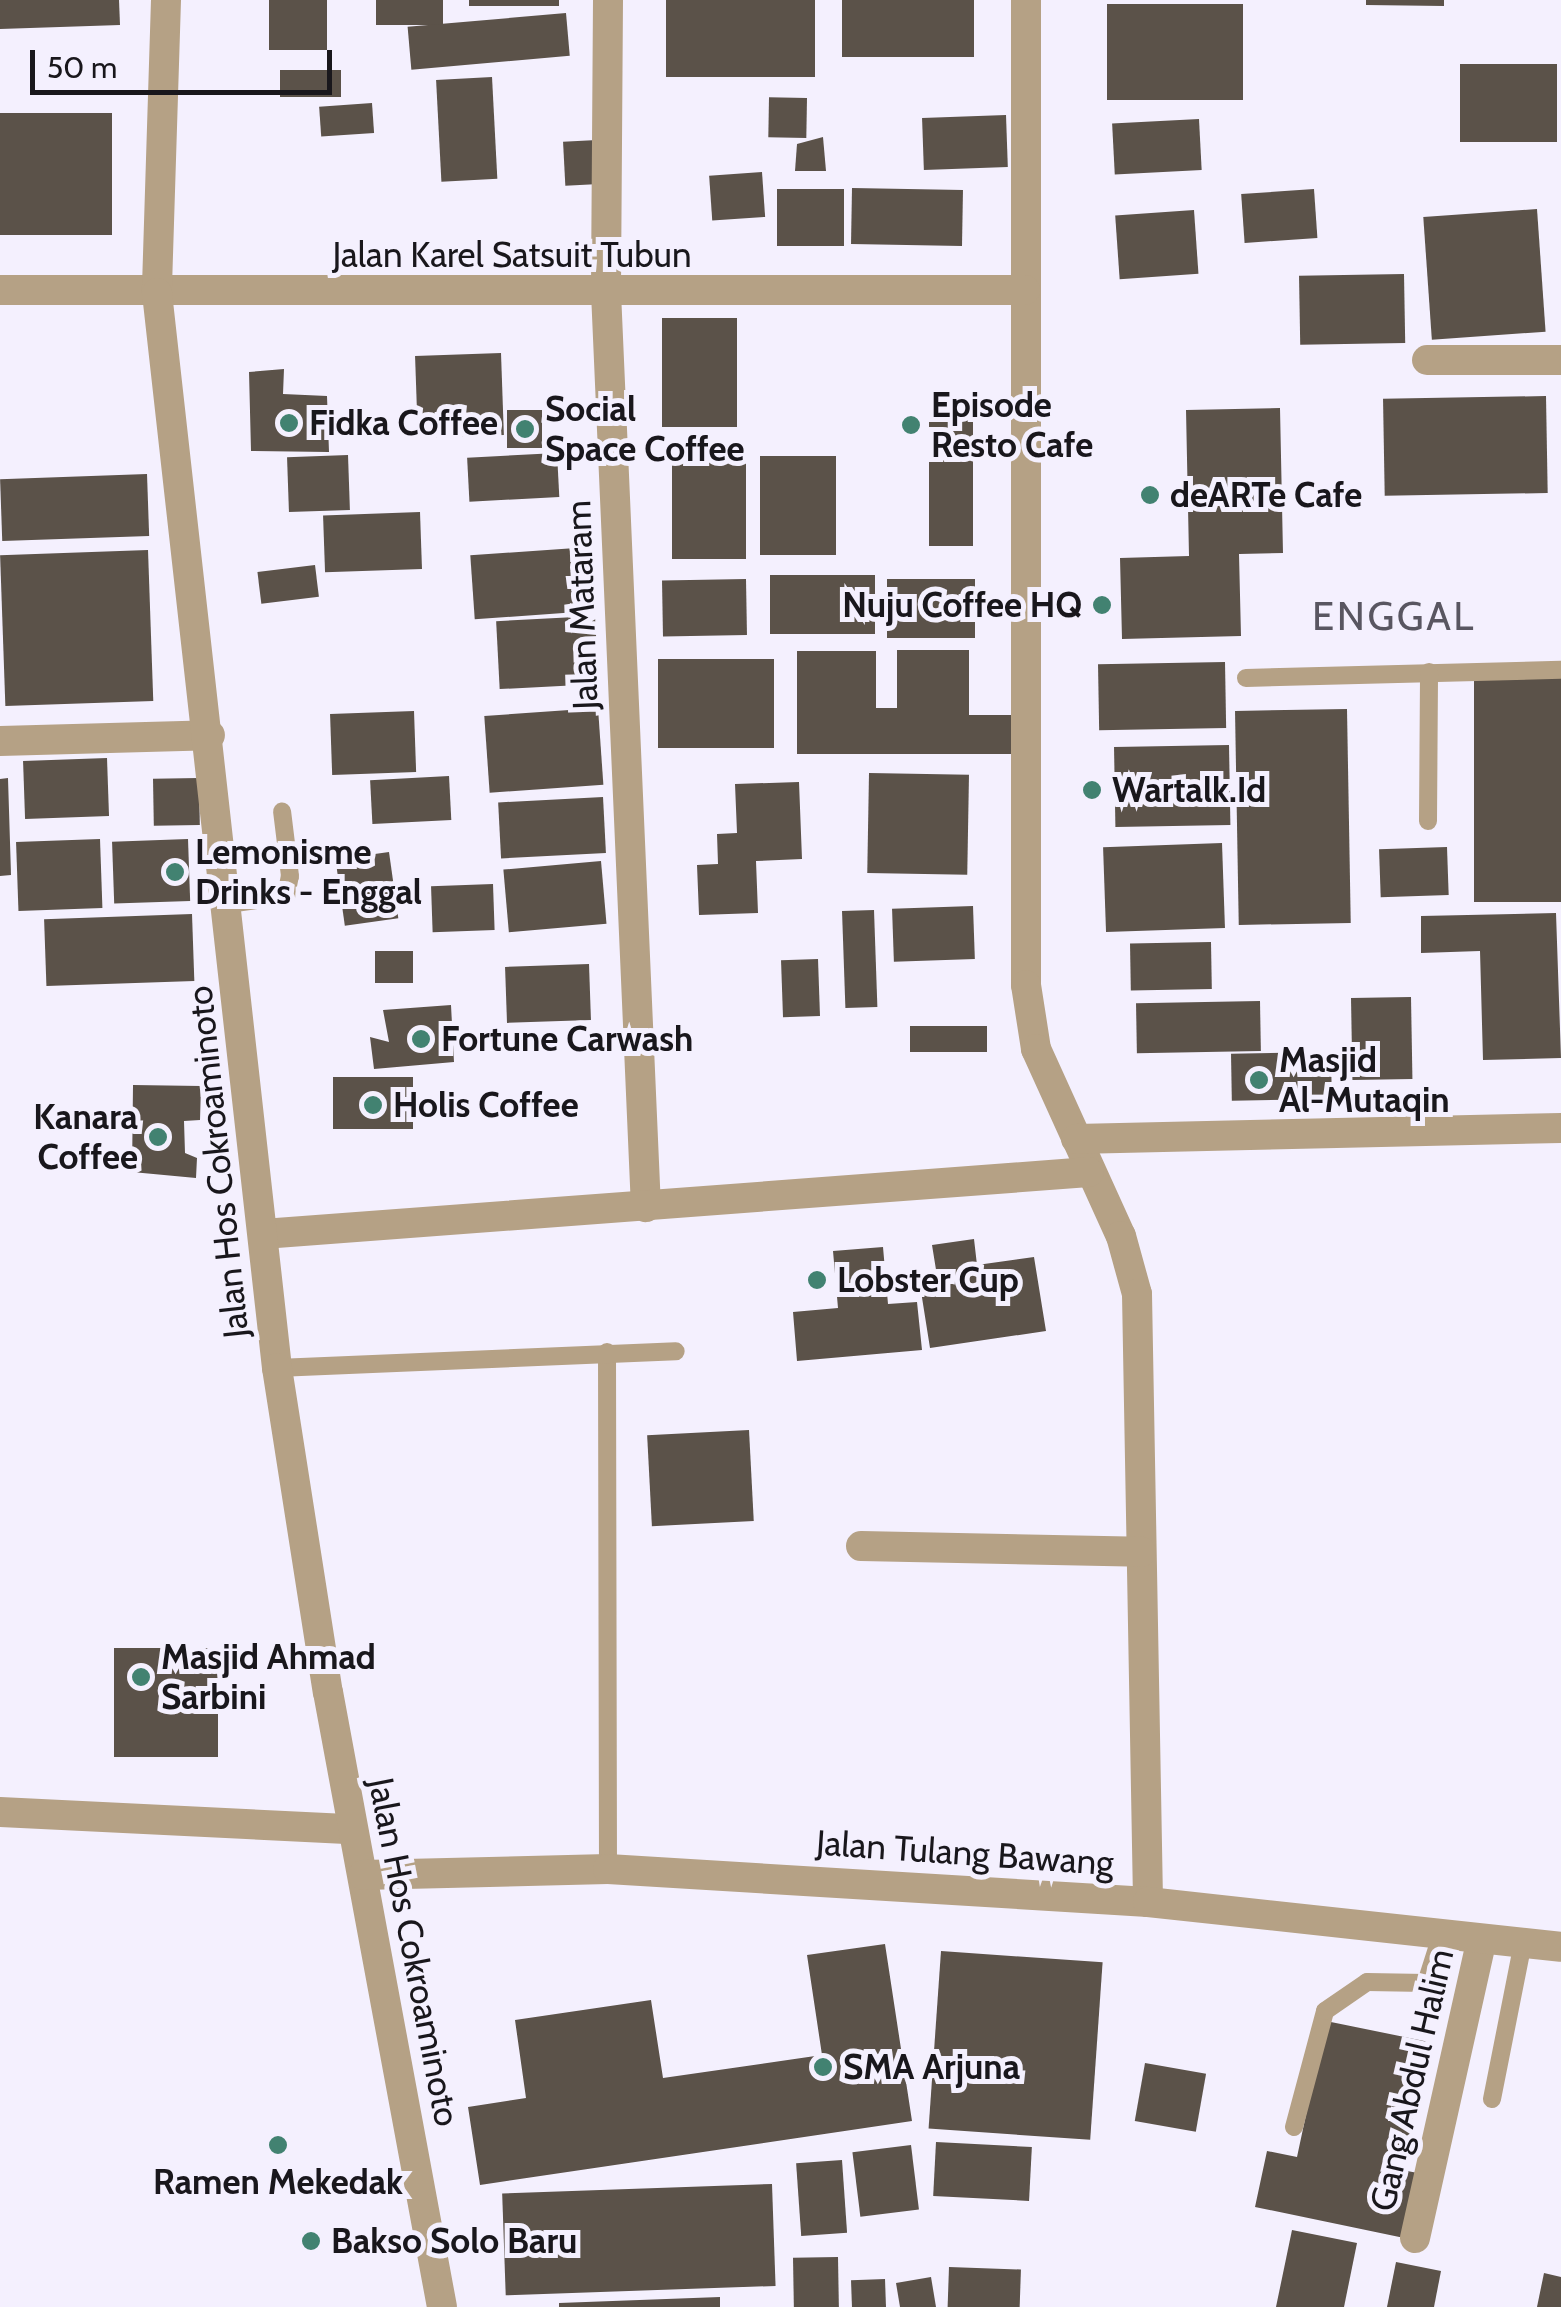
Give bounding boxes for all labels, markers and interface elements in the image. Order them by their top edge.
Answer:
scale bar [35,30,338,92]
text: 50 m [47,49,117,86]
street label: Jalan Karel Satsuit Tubun [332,234,692,276]
place label: Episode Resto Cafe [931,384,1093,466]
place label: Social Space Coffee [545,388,745,470]
place label: Fidka Coffee [309,402,498,444]
marker: Fidka Coffee [278,412,300,434]
marker: Episode Resto Cafe [900,414,922,436]
marker: Social Space Coffee [514,418,536,440]
place label: deARTe Cafe [1170,474,1362,516]
marker: deARTe Cafe [1139,484,1161,506]
street label: Jalan Mataram [557,500,607,710]
place label: Nuju Coffee HQ [842,584,1082,626]
district label: ENGGAL [1312,592,1476,640]
marker: Nuju Coffee HQ [1091,594,1113,616]
place label: Wartalk.Id [1112,769,1266,811]
marker: Wartalk.Id [1081,779,1103,801]
place label: Lemonisme Drinks - Enggal [195,831,422,913]
marker: Lemonisme Drinks - Enggal [164,861,186,883]
street label: Jalan Hos Cokroaminoto [179,984,257,1340]
place label: Fortune Carwash [441,1018,693,1060]
marker: Fortune Carwash [410,1028,432,1050]
place label: Masjid Al-Mutaqin [1279,1039,1450,1121]
marker: Masjid Al-Mutaqin [1248,1069,1270,1091]
place label: Holis Coffee [393,1084,579,1126]
marker: Holis Coffee [362,1094,384,1116]
place label: Kanara Coffee [33,1096,138,1178]
marker: Kanara Coffee [147,1126,169,1148]
place label: Lobster Cup [837,1259,1019,1301]
marker: Lobster Cup [806,1269,828,1291]
place label: Masjid Ahmad Sarbini [161,1636,376,1718]
marker: Masjid Ahmad Sarbini [130,1666,152,1688]
street label: Jalan Hos Cokroaminoto [360,1774,468,2130]
street label: Jalan Tulang Bawang [815,1822,1115,1884]
street label: Gang Abdul Halim [1361,1945,1463,2215]
place label: SMA Arjuna [843,2046,1020,2088]
marker: SMA Arjuna [812,2056,834,2078]
marker: Ramen Mekedak [267,2134,289,2156]
place label: Ramen Mekedak [153,2161,403,2203]
place label: Bakso Solo Baru [331,2220,577,2262]
marker: Bakso Solo Baru [300,2230,322,2252]

